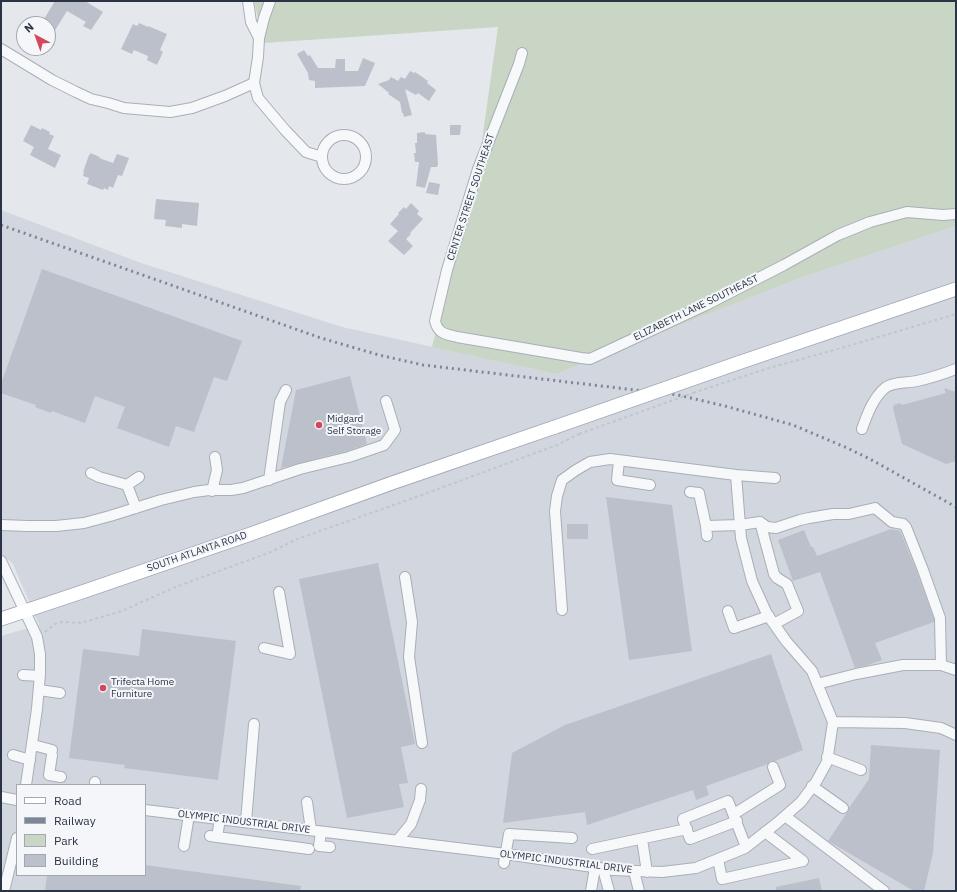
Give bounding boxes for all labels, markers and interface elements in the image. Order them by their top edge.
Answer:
north arrow [16,16,56,56]
text: N [21,20,36,36]
street label: CENTER STREET SOUTHEAST [445,132,497,262]
street label: ELIZABETH LANE SOUTHEAST [632,272,760,344]
place label: Midgard Self Storage [327,413,381,436]
marker: Midgard Self Storage [314,420,324,430]
street label: SOUTH ATLANTA ROAD [145,529,249,575]
place label: Trifecta Home Furniture [111,676,174,700]
marker: Trifecta Home Furniture [98,683,108,693]
legend [16,784,146,876]
text: Road [54,793,82,808]
street label: OLYMPIC INDUSTRIAL DRIVE [177,808,311,836]
text: Railway [54,813,96,828]
text: Park [54,833,78,848]
street label: OLYMPIC INDUSTRIAL DRIVE [499,848,633,876]
text: Building [54,853,98,868]

